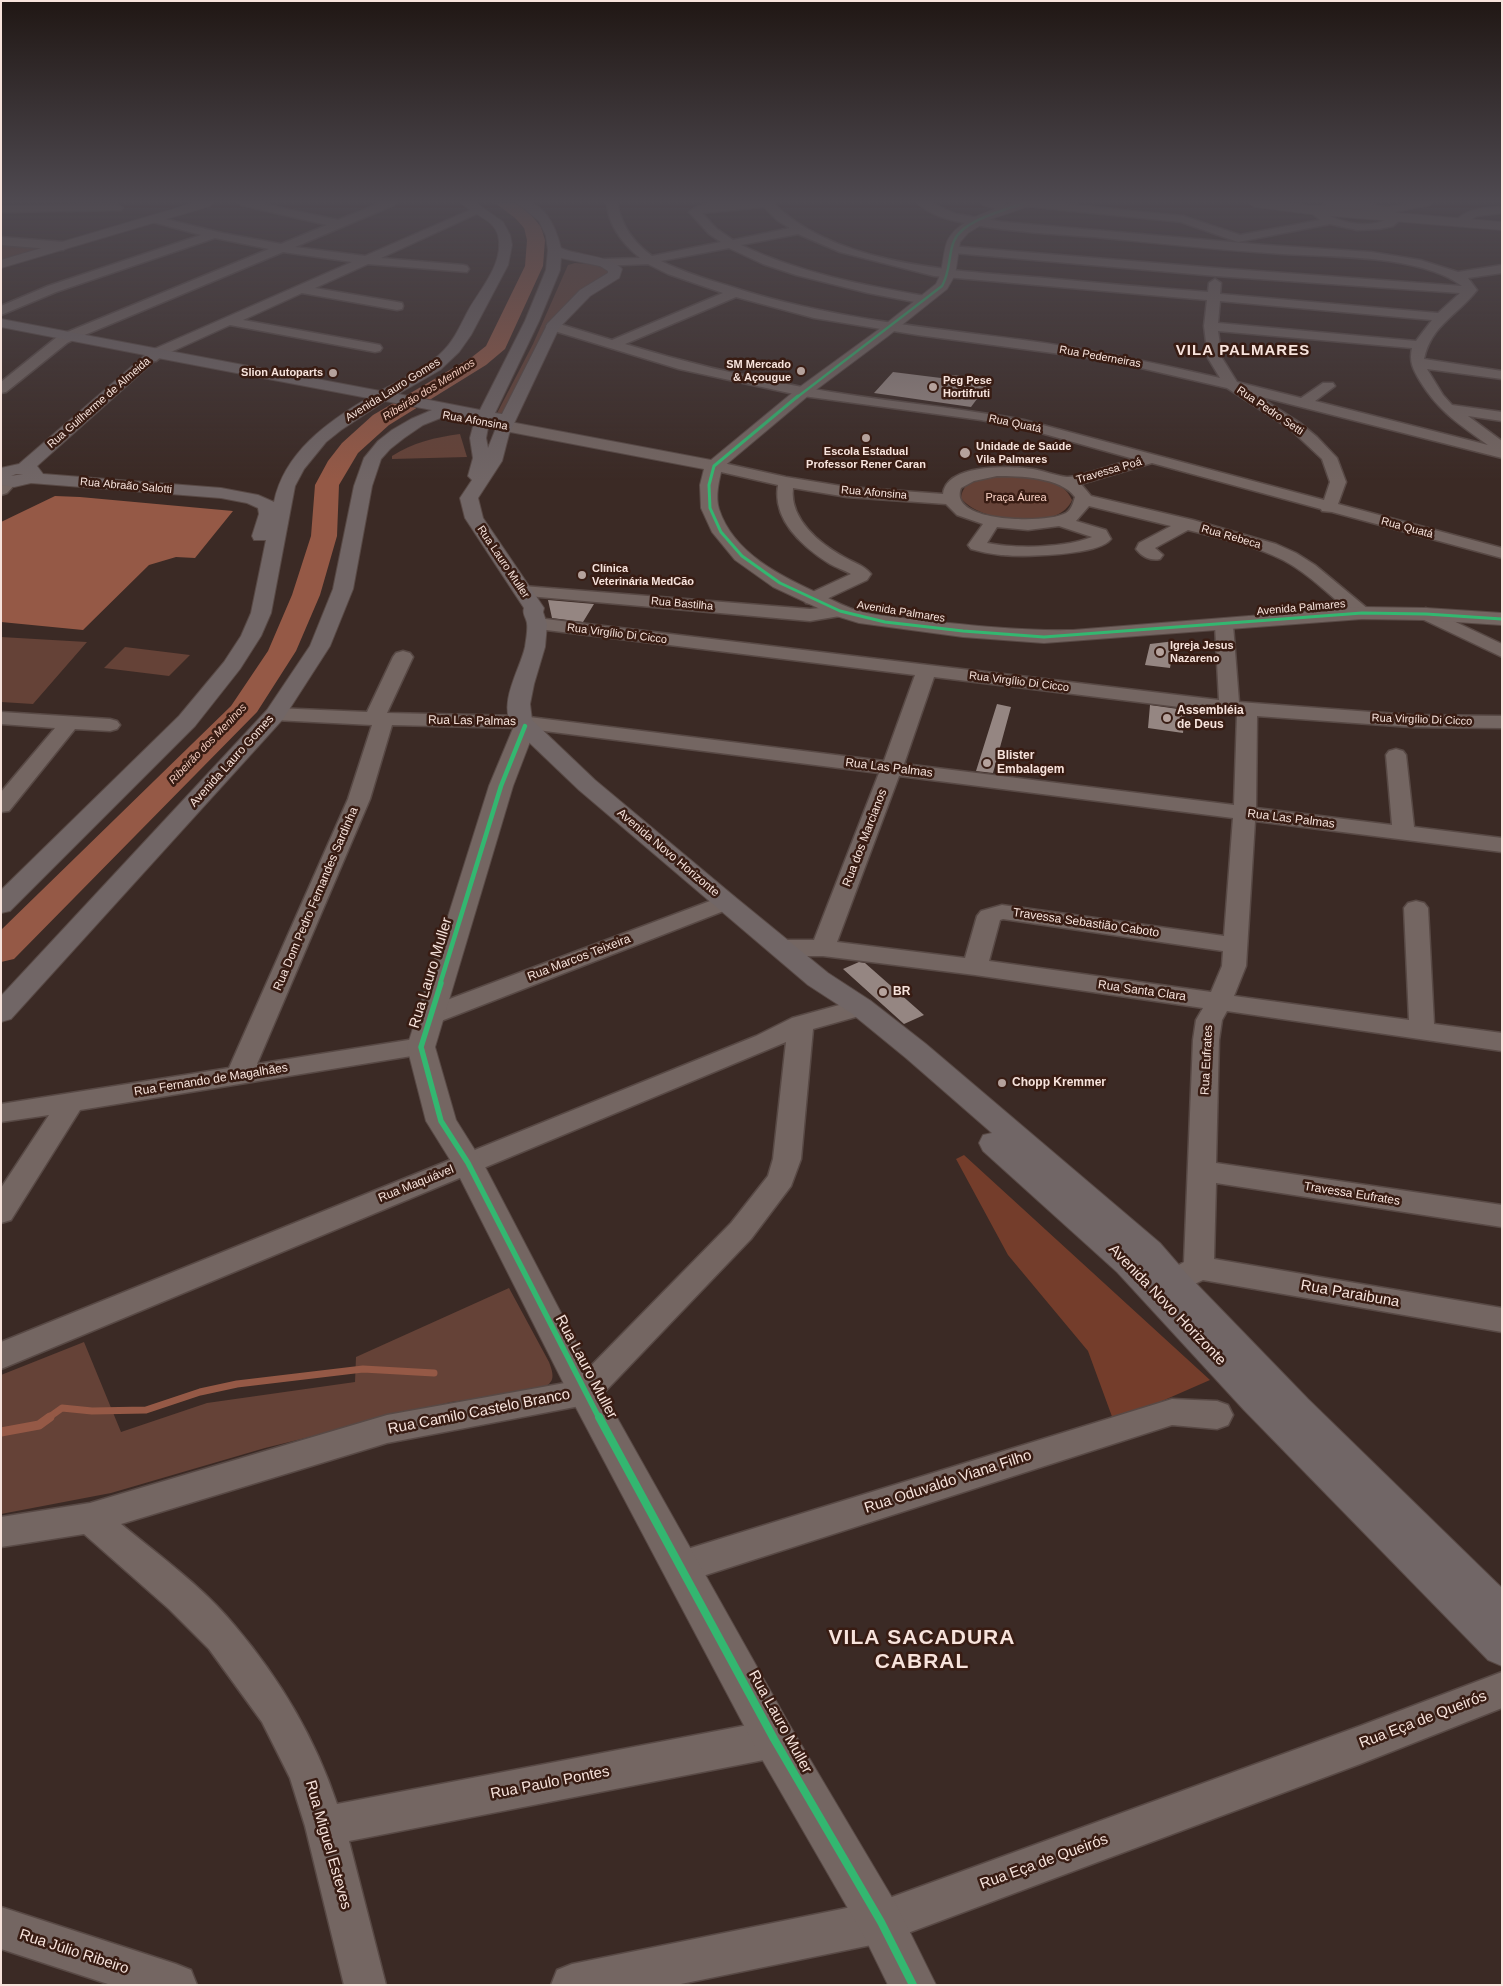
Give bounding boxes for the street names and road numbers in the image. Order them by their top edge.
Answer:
street label: Rua Pederneiras [1058,343,1142,371]
street label: Rua Guilherme de Almeida [45,355,153,451]
street label: Avenida Lauro Gomes [343,355,443,425]
street label: Rua Pedro Setti [1234,384,1306,438]
street label: Rua Afonsina [441,409,509,433]
street label: Rua Quatá [988,412,1042,436]
street label: Travessa Poá [1075,455,1143,487]
street label: Rua Abraão Salotti [79,475,173,497]
street label: Rua Afonsina [841,484,907,502]
street label: Rua Quatá [1380,515,1434,541]
street label: Rua Rebeca [1200,522,1262,552]
street label: Rua Lauro Muller [474,523,532,601]
street label: Rua Bastilha [650,595,714,613]
street label: Avenida Palmares [1256,598,1346,618]
street label: Avenida Palmares [856,599,946,625]
street label: Rua Virgílio Di Cicco [566,621,668,647]
street label: Rua Virgílio Di Cicco [968,669,1070,695]
street label: Avenida Lauro Gomes [187,712,277,810]
street label: Rua Virgílio Di Cicco [1371,712,1473,728]
street label: Rua Las Palmas [428,713,516,729]
street label: Rua Las Palmas [844,755,934,781]
street label: Rua dos Marcianos [840,787,890,889]
street label: Rua Dom Pedro Fernandes Sardinha [271,805,361,993]
street label: Avenida Novo Horizonte [614,806,722,900]
street label: Rua Las Palmas [1246,806,1336,832]
street label: Travessa Sebastião Caboto [1012,906,1160,940]
street label: Rua Lauro Muller [406,915,456,1031]
street label: Rua Marcos Teixeira [525,932,633,984]
street label: Rua Santa Clara [1097,978,1187,1004]
street label: Rua Eufrates [1198,1025,1216,1095]
street label: Rua Fernando de Magalhães [133,1061,289,1099]
street label: Rua Maquiável [376,1162,456,1206]
street label: Travessa Eufrates [1303,1179,1401,1209]
street label: Avenida Novo Horizonte [1104,1241,1230,1369]
street label: Rua Paraibuna [1299,1276,1401,1312]
street label: Rua Lauro Muller [551,1312,621,1422]
street label: Rua Camilo Castelo Branco [386,1386,572,1438]
street label: Rua Oduvaldo Viana Filho [862,1446,1034,1518]
street label: Rua Lauro Muller [744,1667,816,1777]
street label: Rua Eça de Queirós [1357,1687,1489,1753]
street label: Rua Paulo Pontes [489,1763,611,1803]
street label: Rua Miguel Esteves [301,1778,355,1912]
street label: Rua Eça de Queirós [977,1830,1111,1894]
street label: Rua Júlio Ribeiro [17,1926,131,1978]

